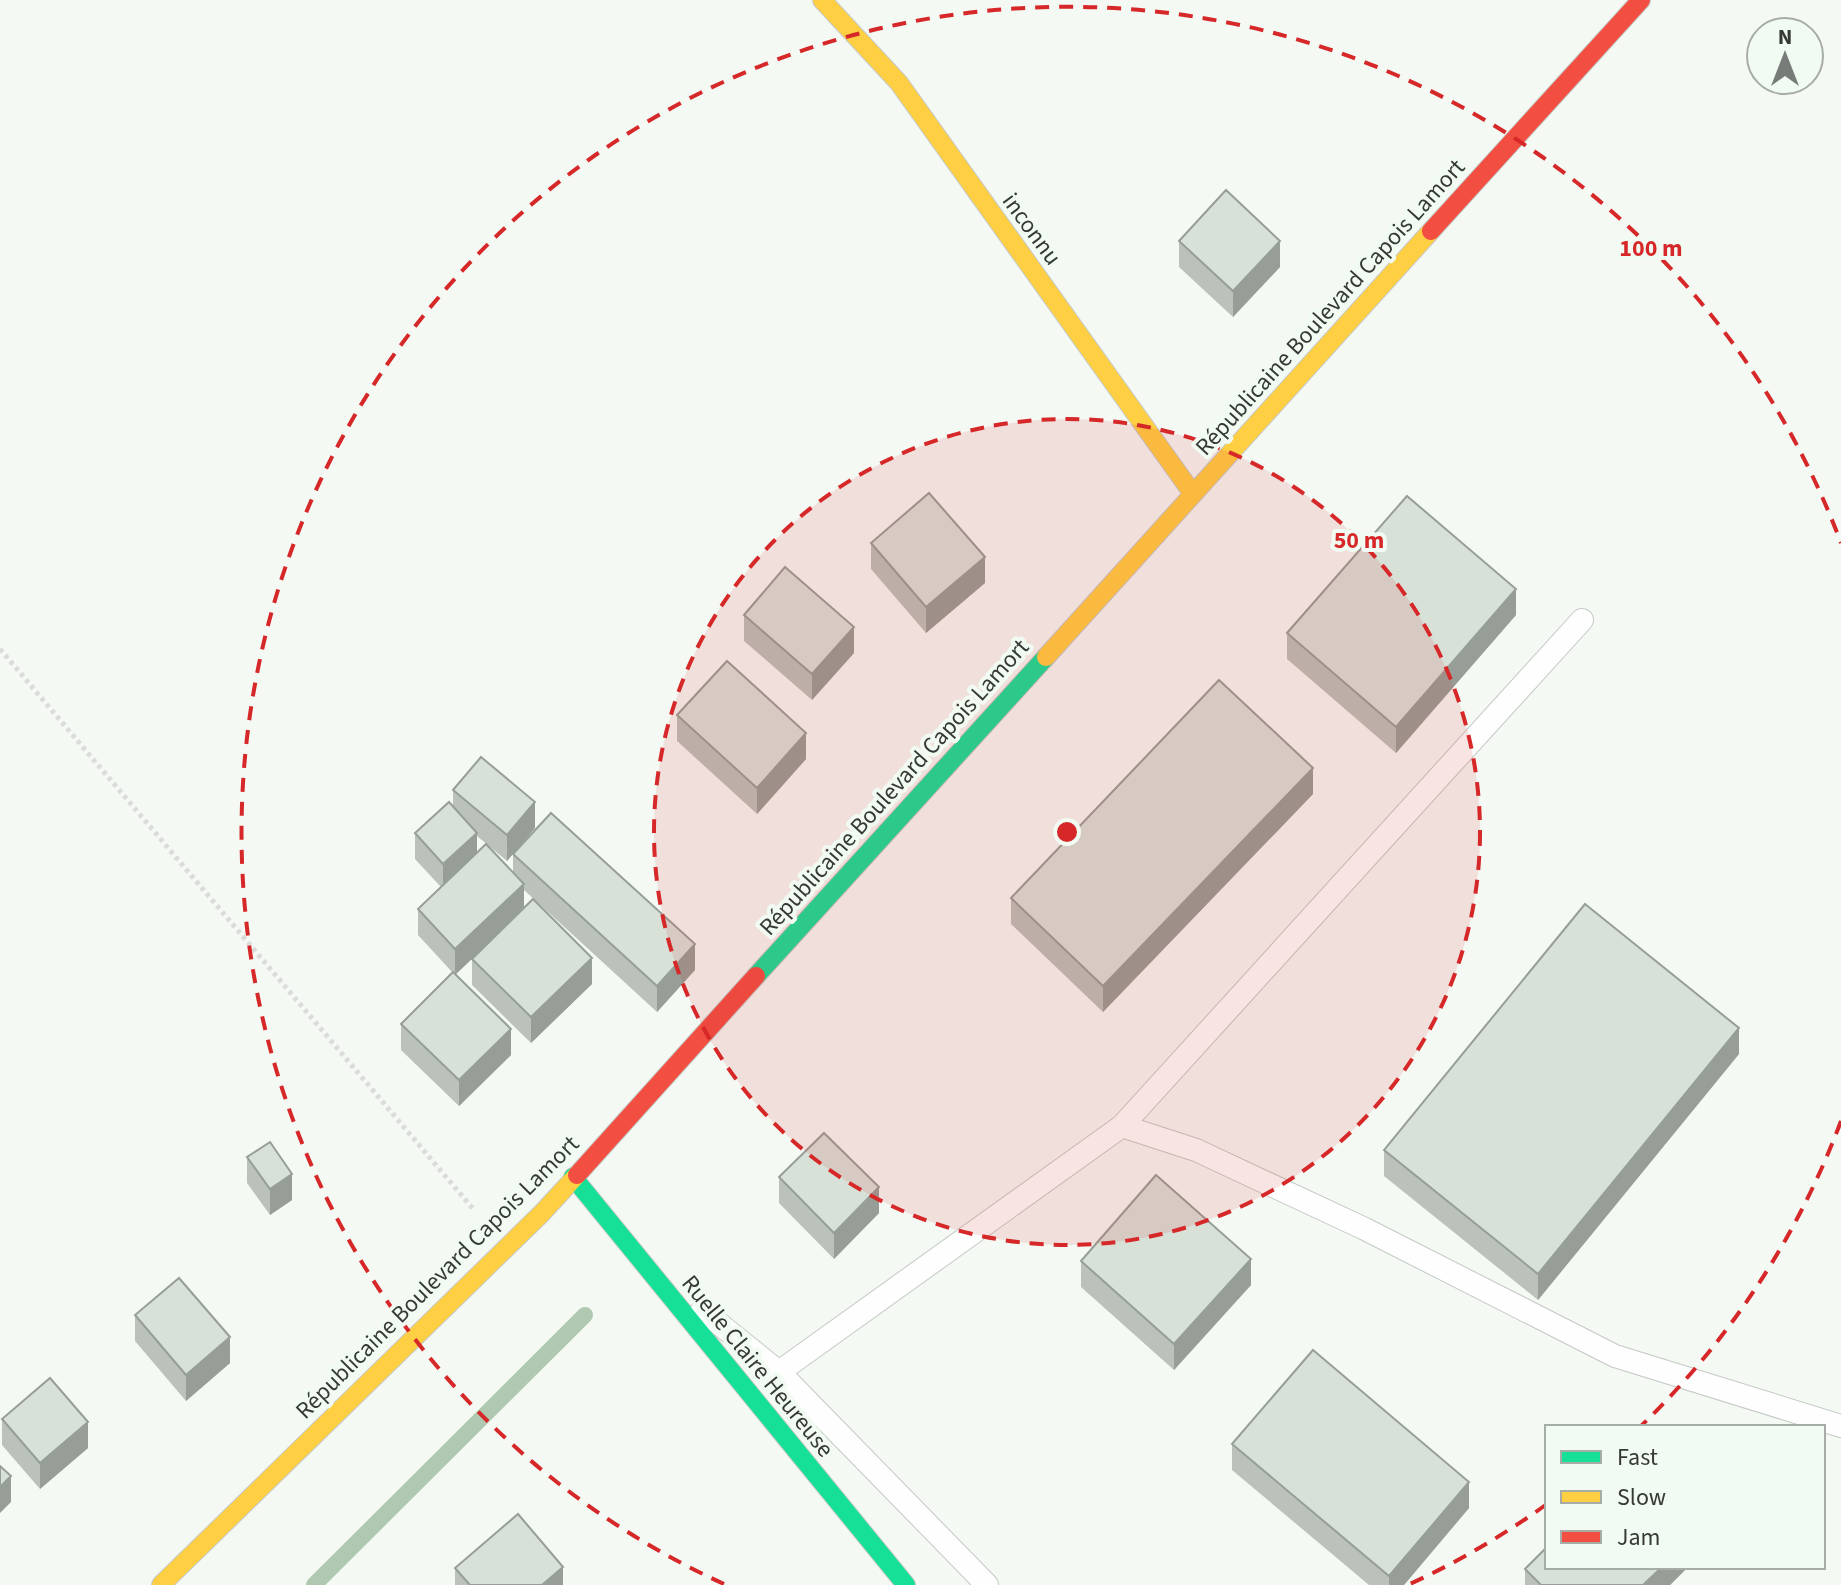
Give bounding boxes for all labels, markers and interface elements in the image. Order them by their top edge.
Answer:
north arrow [1745,16,1825,96]
text: N [1778,21,1792,53]
street label: Républicaine Boulevard Capois Lamort [1187,151,1473,464]
street label: inconnu [993,186,1070,273]
text: 100 m [1619,231,1683,266]
text: 50 m [1334,523,1384,558]
street label: Républicaine Boulevard Capois Lamort [751,631,1037,944]
centre of rings [1053,818,1081,846]
street label: Républicaine Boulevard Capois Lamort [287,1127,587,1427]
street label: Ruelle Claire Heureuse [673,1268,842,1465]
legend [1545,1425,1825,1569]
text: Fast [1617,1440,1658,1475]
text: Slow [1617,1480,1666,1515]
text: Jam [1617,1520,1661,1555]

